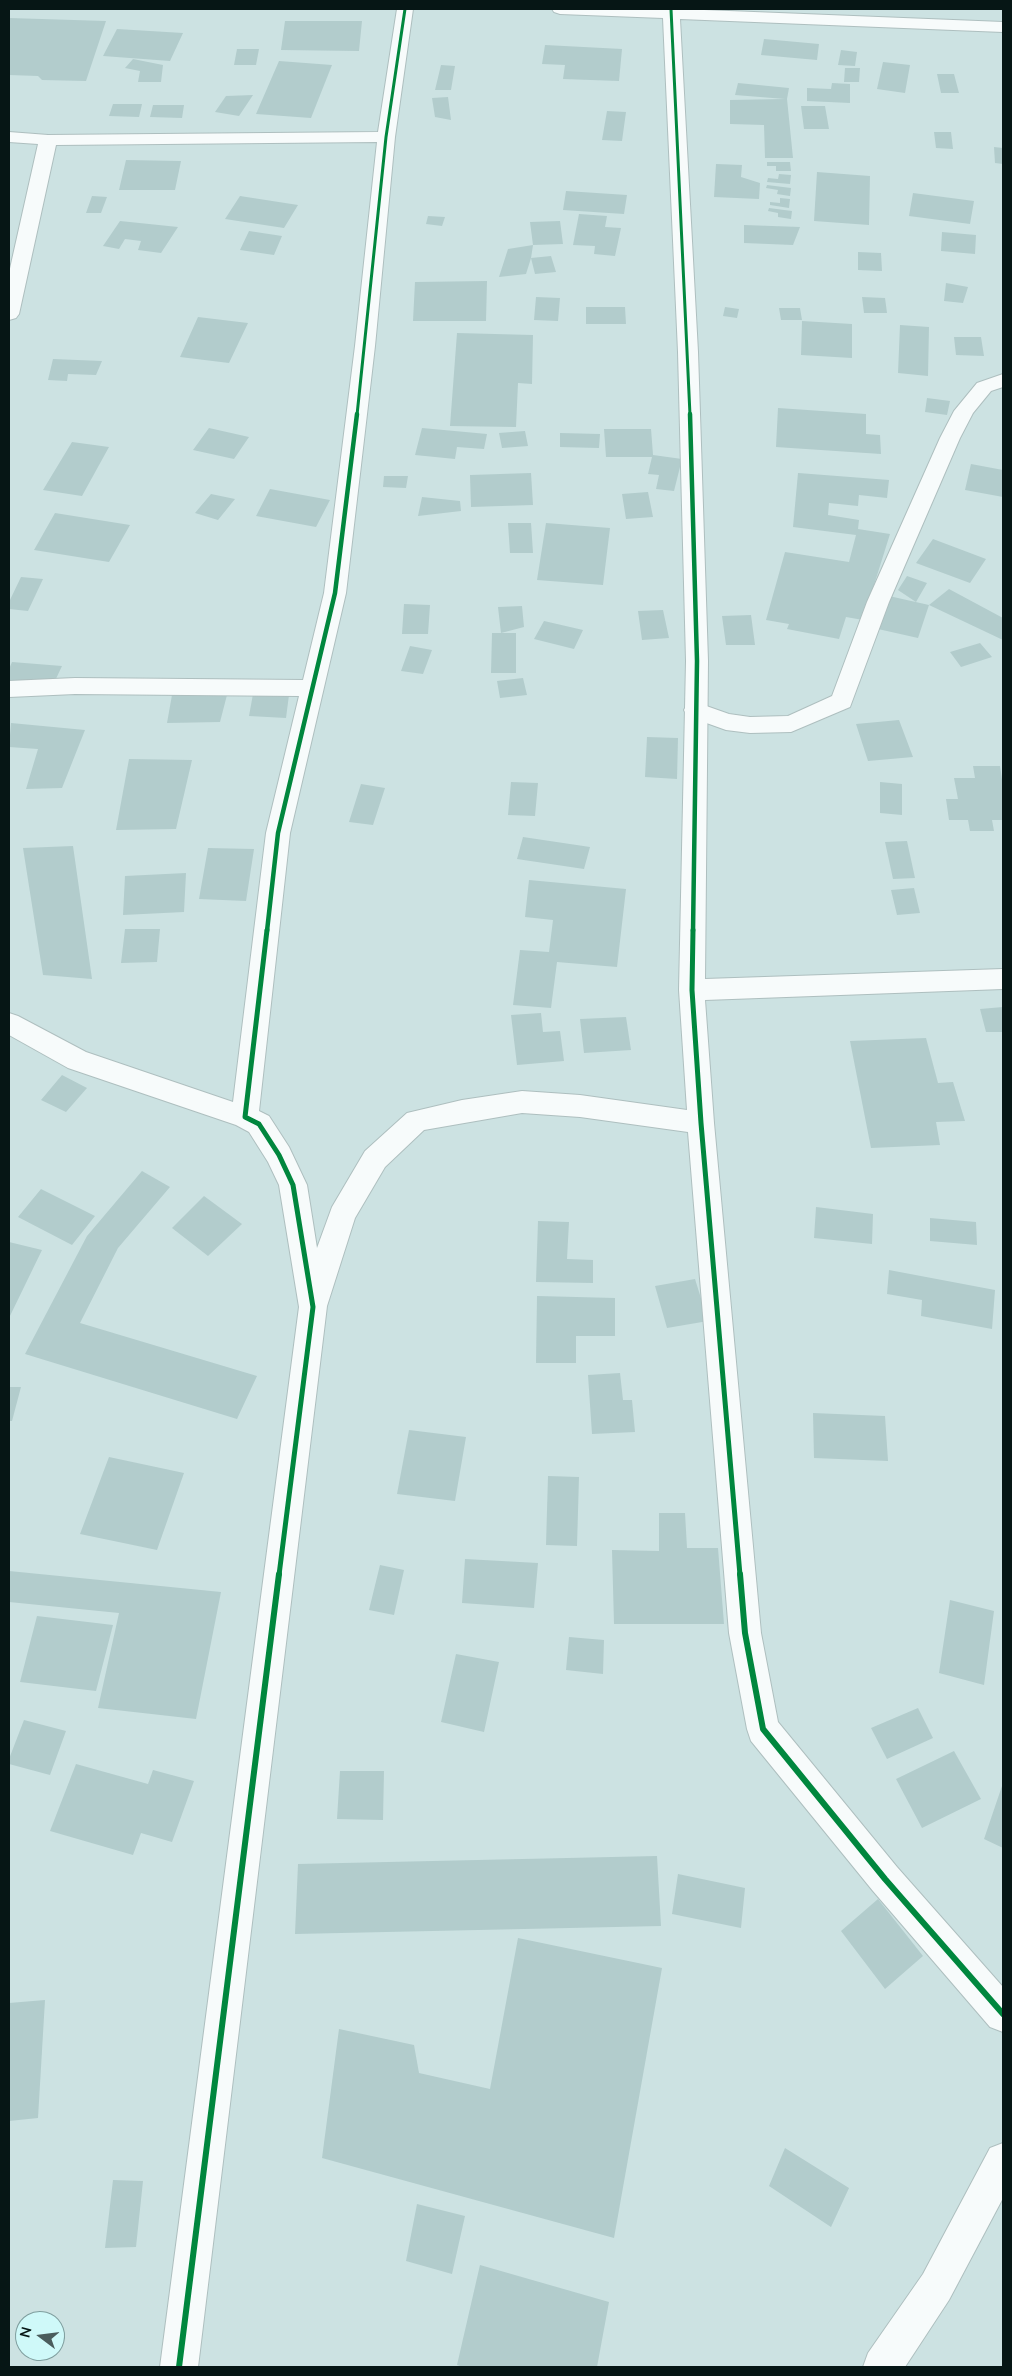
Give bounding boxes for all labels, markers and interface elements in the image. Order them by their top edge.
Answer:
north arrow [15,2311,65,2361]
text: N [15,2325,37,2340]

